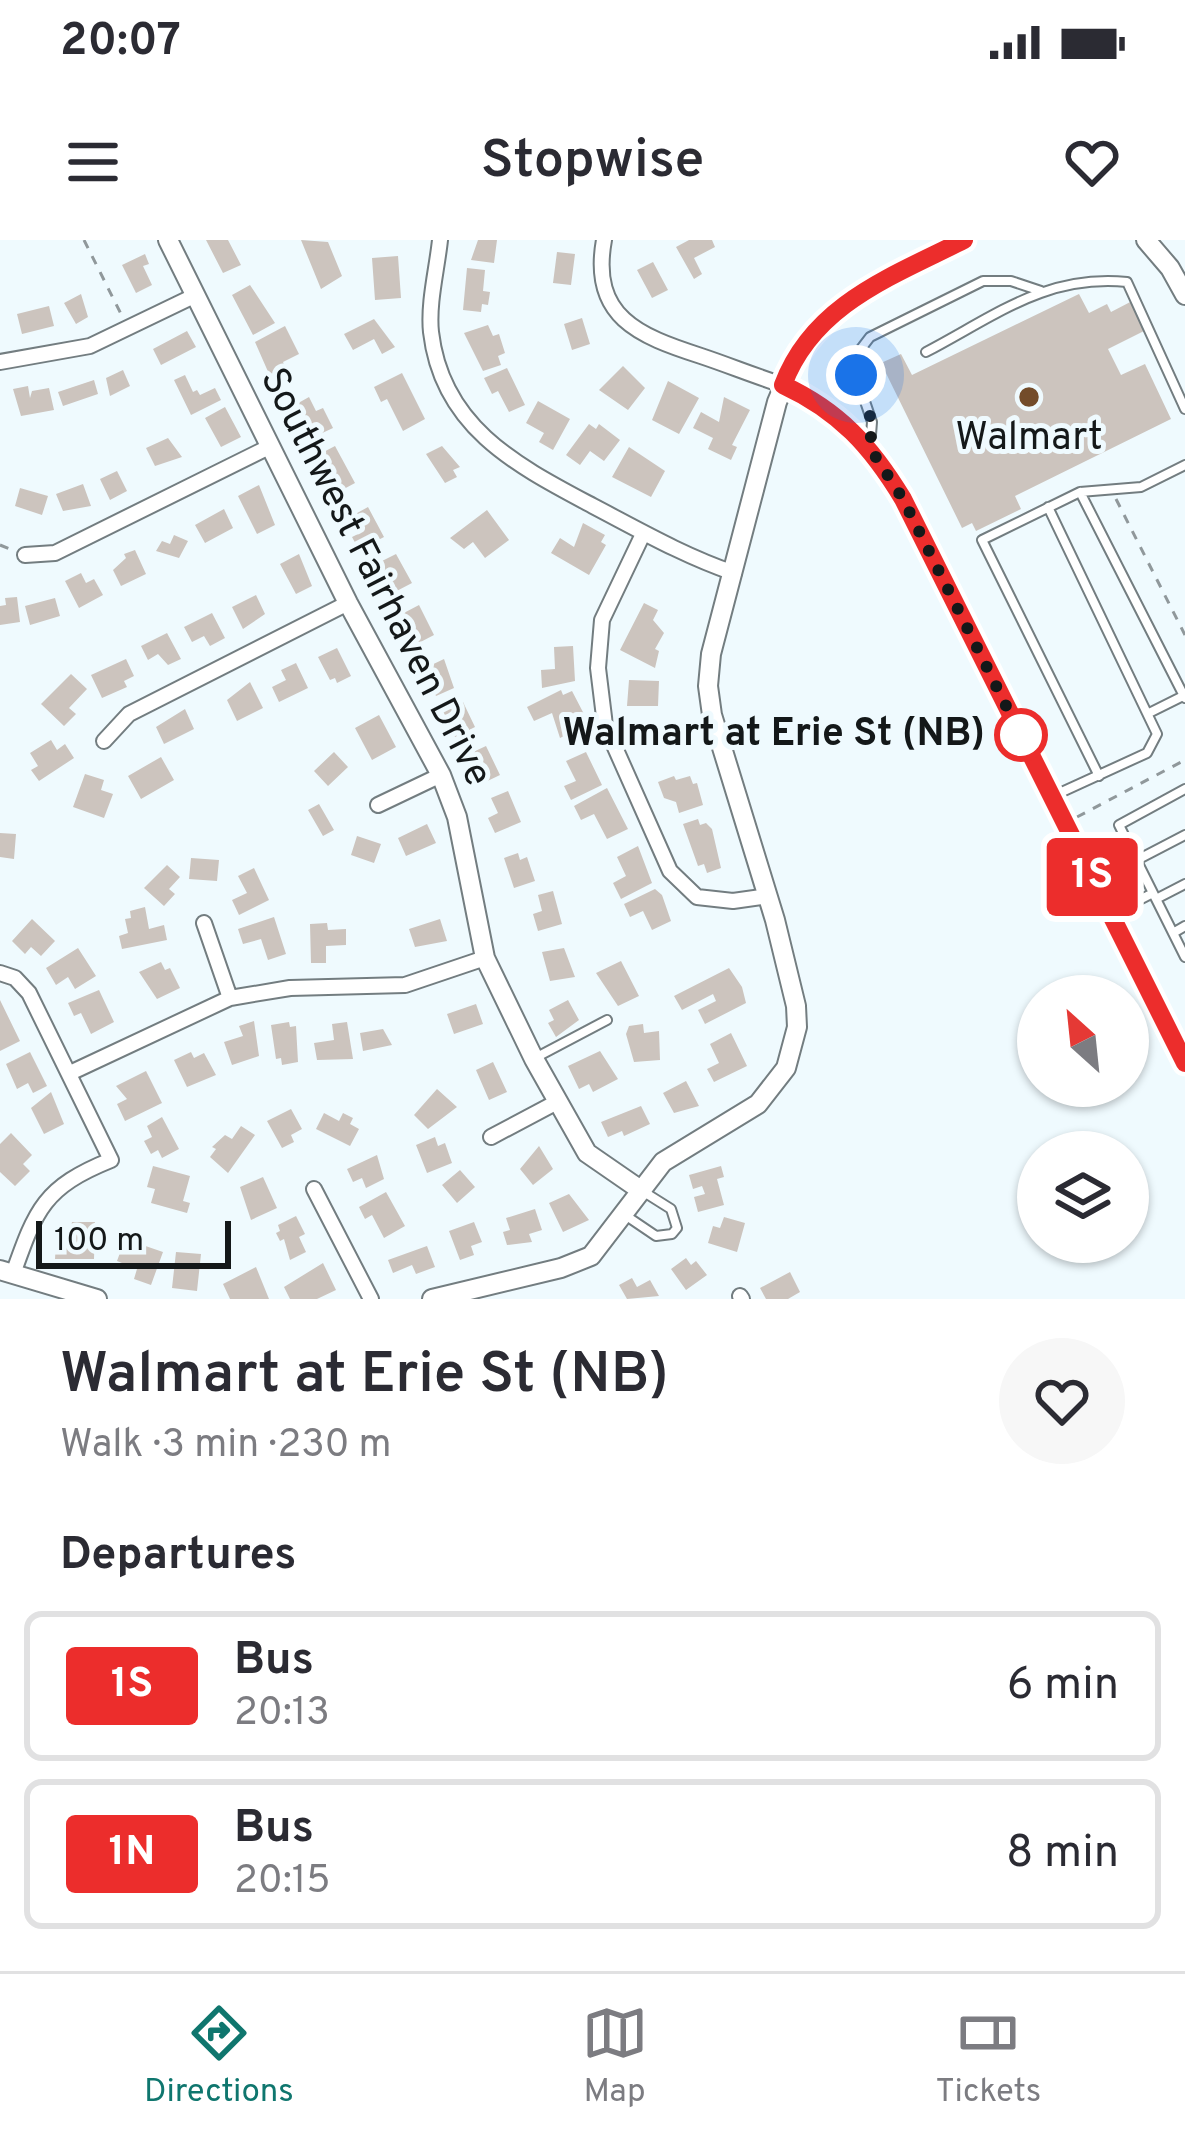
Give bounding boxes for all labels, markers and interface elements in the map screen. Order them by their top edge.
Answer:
text: 20:07 [60,14,181,71]
text: Stopwise [481,128,704,197]
icon: menu [60,129,126,195]
icon: heart [1059,129,1125,195]
your location [826,345,886,405]
street label: Southwest Fairhaven Drive [247,360,501,796]
marker: Walmart [1016,384,1042,410]
place label: Walmart [955,415,1103,464]
marker: Walmart at Erie St (NB) [996,710,1046,760]
place label: Walmart at Erie St (NB) [562,711,985,760]
line badge: 1S [1038,838,1146,916]
text: 1S [1071,850,1113,903]
north arrow [1017,975,1149,1107]
map controls [1017,975,1149,1263]
button: layers [1017,1131,1149,1263]
scale bar [36,1215,231,1268]
text: 100 m [54,1221,144,1263]
button: heart [999,1338,1125,1464]
text: Walmart at Erie St (NB) [60,1341,669,1413]
text: Walk · 3 min · 230 m [60,1422,392,1471]
text: Departures [60,1528,296,1585]
text: Bus [234,1633,314,1690]
text: 6 min [1007,1658,1119,1715]
text: 1S [111,1659,153,1712]
text: 20:13 [234,1690,330,1739]
text: Bus [234,1801,314,1858]
text: 8 min [1006,1826,1119,1883]
text: 1N [109,1827,155,1880]
text: 20:15 [234,1858,330,1907]
tab: Directions [144,2000,294,2114]
tab: Map [582,2000,648,2114]
tab: Tickets [935,2000,1041,2114]

